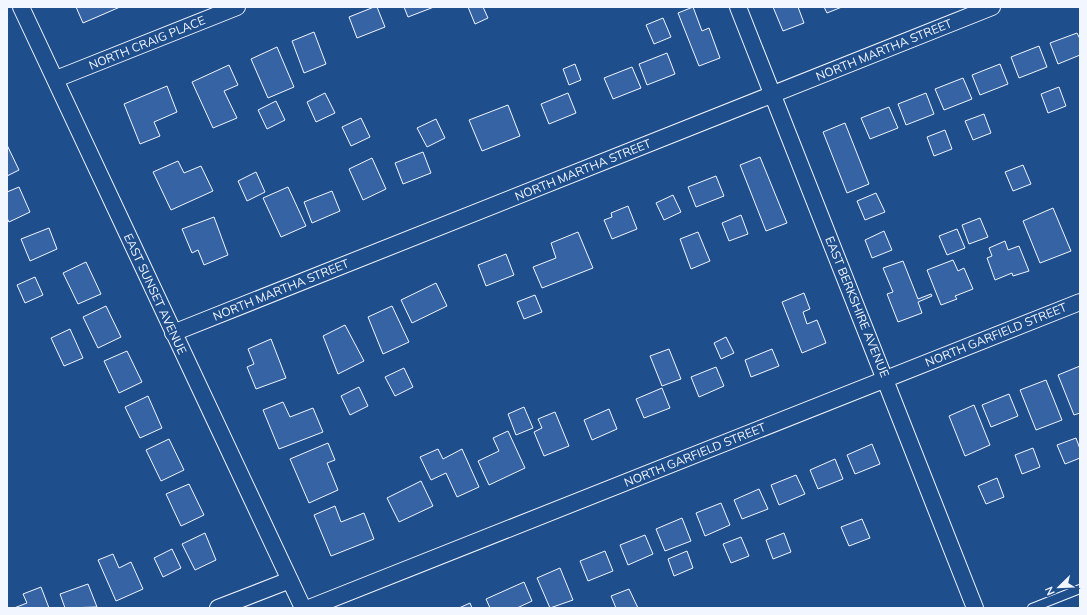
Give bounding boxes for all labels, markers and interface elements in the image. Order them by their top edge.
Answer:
street label: NORTH CRAIG PLACE [86,12,207,73]
street label: NORTH MARTHA STREET [814,15,955,84]
street label: NORTH MARTHA STREET [513,135,654,204]
street label: EAST SUNSET AVENUE [121,231,190,357]
street label: EAST BERKSHIRE AVENUE [822,234,893,380]
street label: NORTH MARTHA STREET [211,255,352,324]
street label: NORTH GARFIELD STREET [923,299,1069,370]
street label: NORTH GARFIELD STREET [622,419,768,490]
north arrow [1039,567,1079,607]
text: N [1042,584,1058,597]

